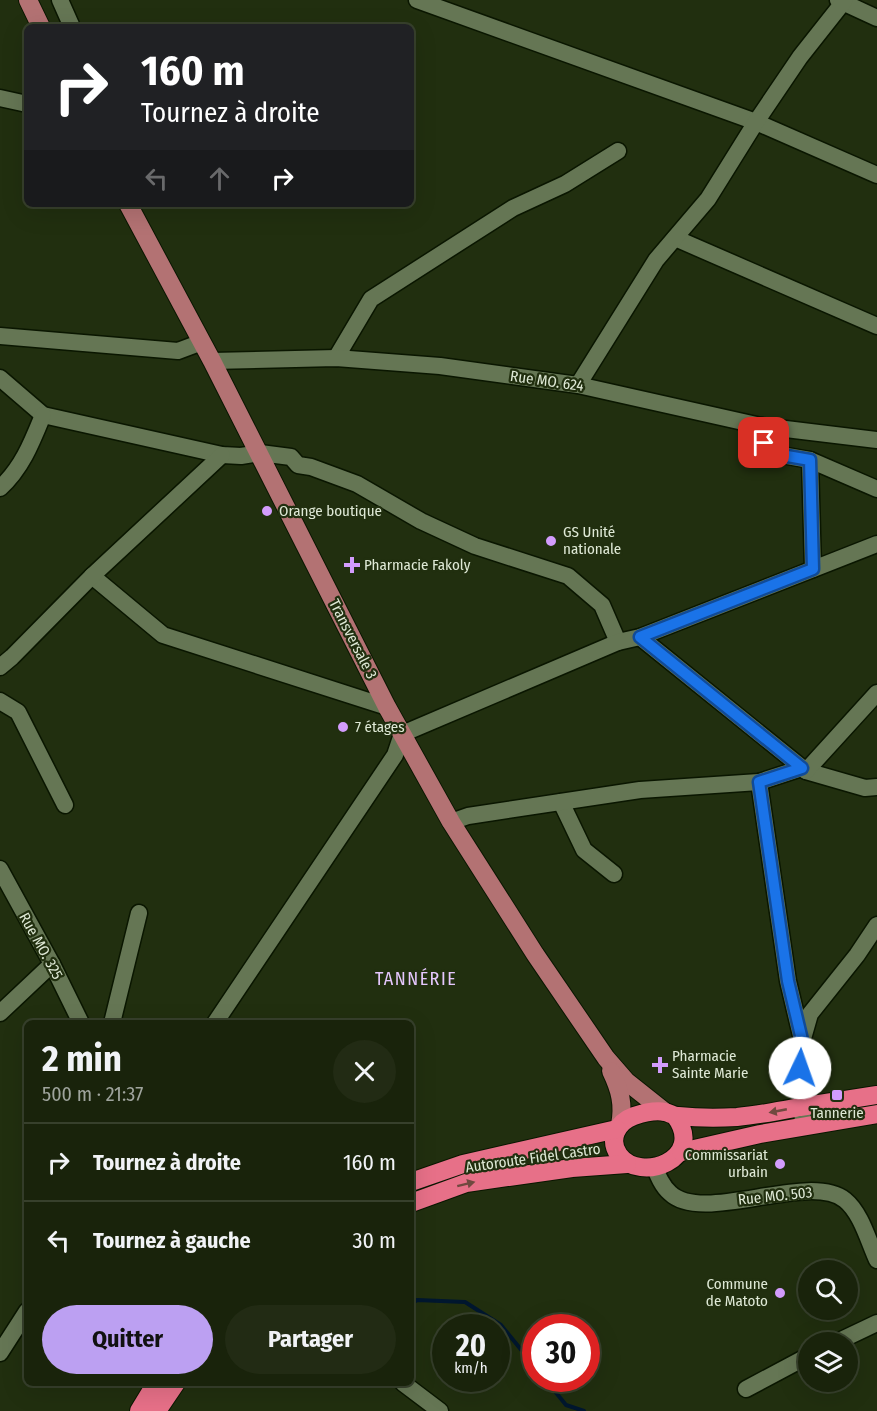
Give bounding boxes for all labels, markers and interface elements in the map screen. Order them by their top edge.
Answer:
text: 160 m [141,46,244,96]
icon: right [42,48,120,126]
text: Tournez à droite [141,97,320,129]
icon: left [140,162,173,195]
icon: ahead [203,162,236,195]
icon: right [266,162,299,195]
street label: Rue MO. 624 [509,367,585,395]
pin [738,417,789,468]
icon: arrive [747,426,780,459]
place label: Orange boutique [279,502,382,520]
marker: Orange boutique [260,504,274,518]
place label: GS Unité nationale [563,523,621,558]
marker: GS Unité nationale [544,534,558,548]
place label: Pharmacie Fakoly [364,556,471,574]
marker: Pharmacie Fakoly [345,558,359,572]
street label: Transversale 3 [325,596,381,682]
place label: 7 étages [355,718,405,736]
marker: 7 étages [336,720,350,734]
street label: Rue MO. 325 [15,910,67,983]
district label: TANNÉRIE [375,967,457,990]
position arrow [768,1036,832,1100]
text: 2 min [42,1037,122,1081]
button: close [333,1040,396,1103]
place label: Pharmacie Sainte Marie [672,1047,749,1082]
marker: Pharmacie Sainte Marie [653,1058,667,1072]
text: 500 m · 21:37 [42,1082,143,1106]
marker: Tannerie [830,1088,844,1102]
place label: Tannerie [810,1104,864,1122]
one-way arrow [768,1107,787,1116]
street label: Autoroute Fidel Castro [464,1140,602,1176]
icon: right [42,1146,75,1179]
place label: Commissariat urbain [685,1146,768,1181]
text: Tournez à droite [93,1149,241,1176]
text: 160 m [343,1149,396,1176]
marker: Commissariat urbain [773,1157,787,1171]
one-way arrow [457,1179,475,1189]
street label: Rue MO. 503 [737,1183,813,1209]
icon: left [42,1224,75,1257]
text: Tournez à gauche [93,1227,251,1254]
text: 30 m [353,1227,396,1254]
map controls [798,1260,858,1392]
button: search [798,1260,858,1320]
place label: Commune de Matoto [706,1275,768,1310]
marker: Commune de Matoto [773,1286,787,1300]
button: Quitter [42,1305,213,1374]
button: Partager [225,1305,396,1374]
speed limit sign: 30 [522,1314,600,1392]
text: 20 [456,1328,486,1364]
button: layers [798,1332,858,1392]
text: km/h [454,1359,488,1377]

